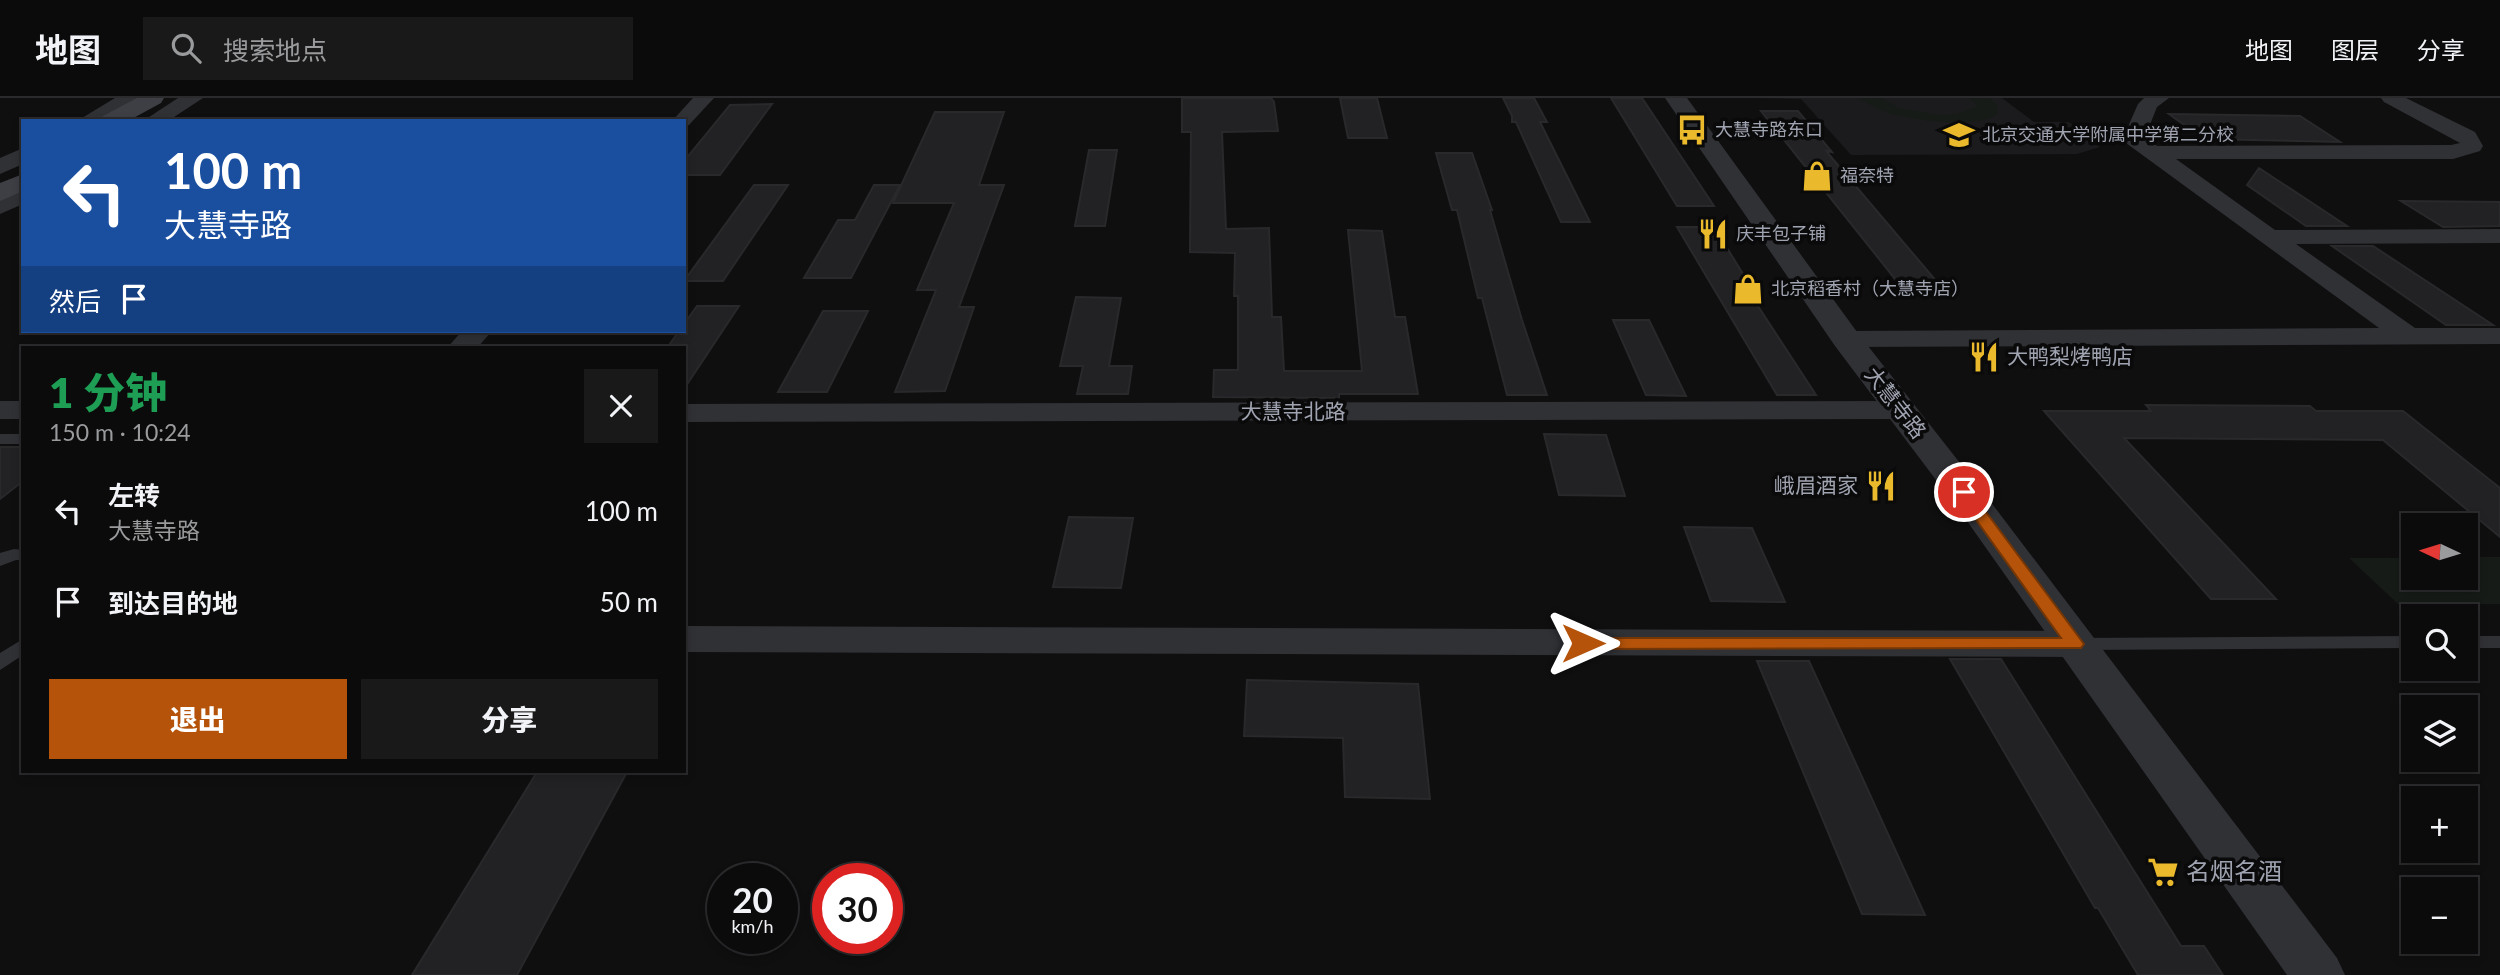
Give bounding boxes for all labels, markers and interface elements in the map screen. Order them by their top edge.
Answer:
search box [143,17,633,80]
text: 地图 [35,29,101,69]
icon: search [167,29,205,67]
text: 搜索地点 [223,34,327,66]
text: 地图 [2245,35,2293,64]
text: 图层 [2331,35,2379,64]
text: 分享 [2417,35,2465,64]
bus stop icon: 大慧寺路东口 [1675,113,1709,147]
place label: 大慧寺路东口 [1715,118,1823,140]
school or university icon: 北京交通大学附属中学第二分校 [1942,118,1976,152]
place label: 北京交通大学附属中学第二分校 [1982,123,2234,145]
text: 100 m [164,141,302,199]
icon: left [49,147,140,238]
shop icon: 福奈特 [1800,159,1834,193]
place label: 福奈特 [1840,164,1894,186]
text: 大慧寺路 [164,205,292,244]
restaurant icon: 庆丰包子铺 [1696,217,1730,251]
place label: 庆丰包子铺 [1736,222,1826,244]
shop icon: 北京稻香村（大慧寺店） [1731,272,1765,306]
place label: 北京稻香村（大慧寺店） [1771,277,1969,299]
icon: arrive [115,280,153,318]
text: 然后 [49,285,101,317]
restaurant icon: 大鸭梨烤鸭店 [1967,340,2001,374]
place label: 大鸭梨烤鸭店 [2007,343,2133,368]
street label: 大慧寺路 [1860,361,1932,443]
text: 1 分钟 [49,367,167,417]
button: close [584,369,658,443]
street label: 大慧寺北路 [1241,398,1346,423]
text: 150 m · 10:24 [49,418,191,446]
pin [1934,462,1994,522]
restaurant icon: 峨眉酒家 [1864,469,1898,503]
place label: 峨眉酒家 [1774,472,1858,497]
icon: arrive [1945,473,1983,511]
text: 左转 [108,479,160,511]
icon: left [49,492,87,530]
text: 100 m [585,495,658,527]
north arrow [2401,513,2478,590]
map controls [2401,513,2478,954]
text: 大慧寺路 [108,516,200,544]
icon: arrive [49,583,87,621]
text: 50 m [600,586,658,618]
text: 到达目的地 [108,587,238,619]
button: search [2401,604,2478,681]
position arrow [1546,606,1620,680]
button: 退出 [49,679,347,759]
button: 分享 [361,679,658,759]
button: layers [2401,695,2478,772]
button: + [2401,786,2478,863]
supermarket icon: 名烟名酒 [2146,855,2180,889]
place label: 名烟名酒 [2186,856,2282,885]
speed limit sign: 30 [812,863,903,954]
button: − [2401,877,2478,954]
text: 20 [732,878,773,920]
text: km/h [731,915,774,937]

